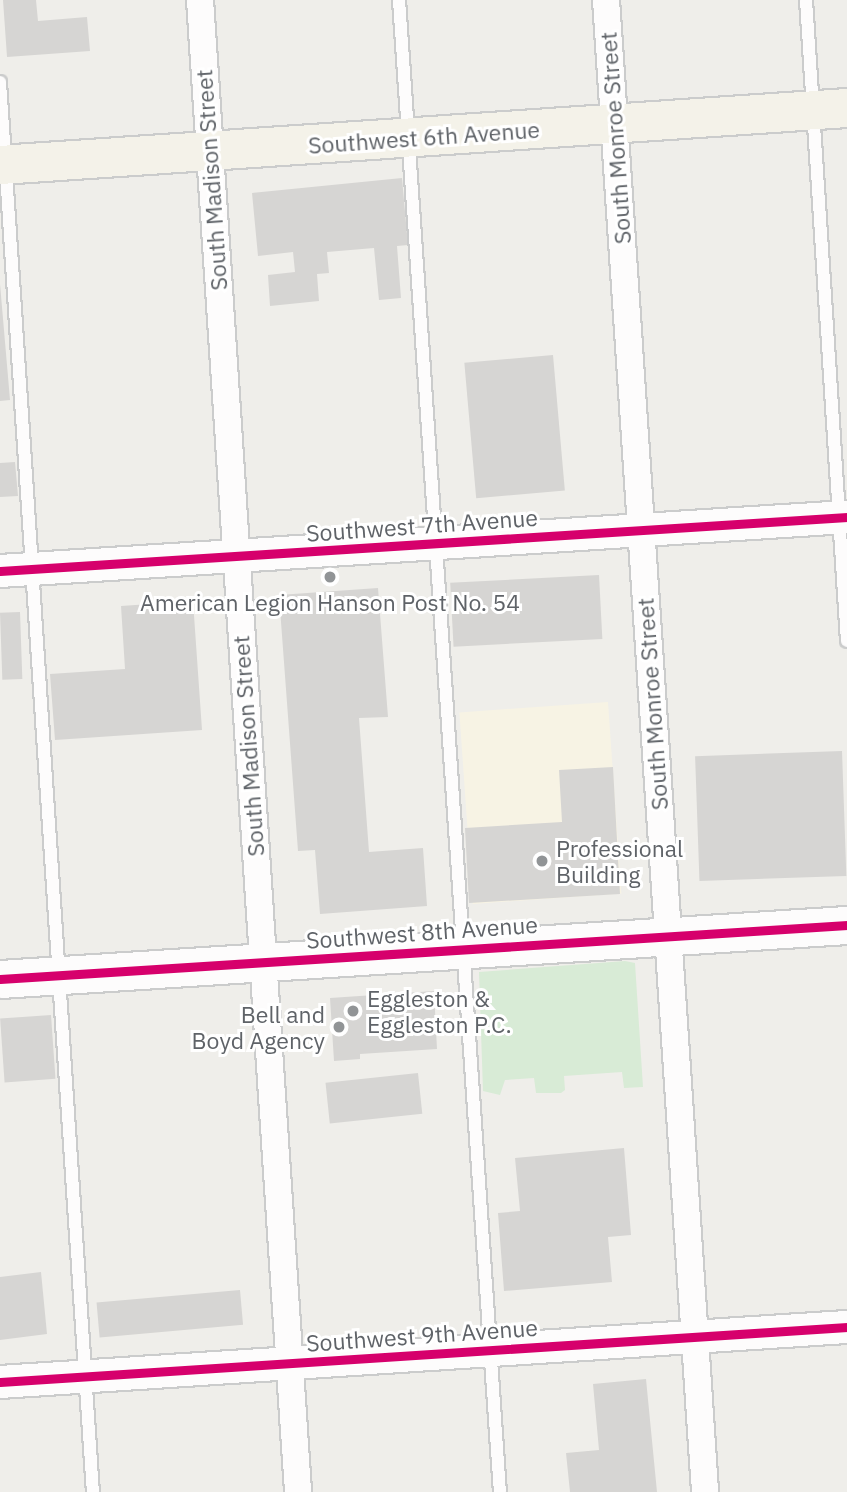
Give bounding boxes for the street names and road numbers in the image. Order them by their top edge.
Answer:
street label: South Monroe Street [594,31,636,245]
street label: South Madison Street [190,69,232,291]
street label: Southwest 6th Avenue [307,115,541,159]
street label: Southwest 7th Avenue [305,503,539,547]
street label: South Monroe Street [631,597,673,811]
street label: South Madison Street [227,635,269,857]
street label: Southwest 8th Avenue [305,910,539,954]
street label: Southwest 9th Avenue [305,1313,539,1357]

